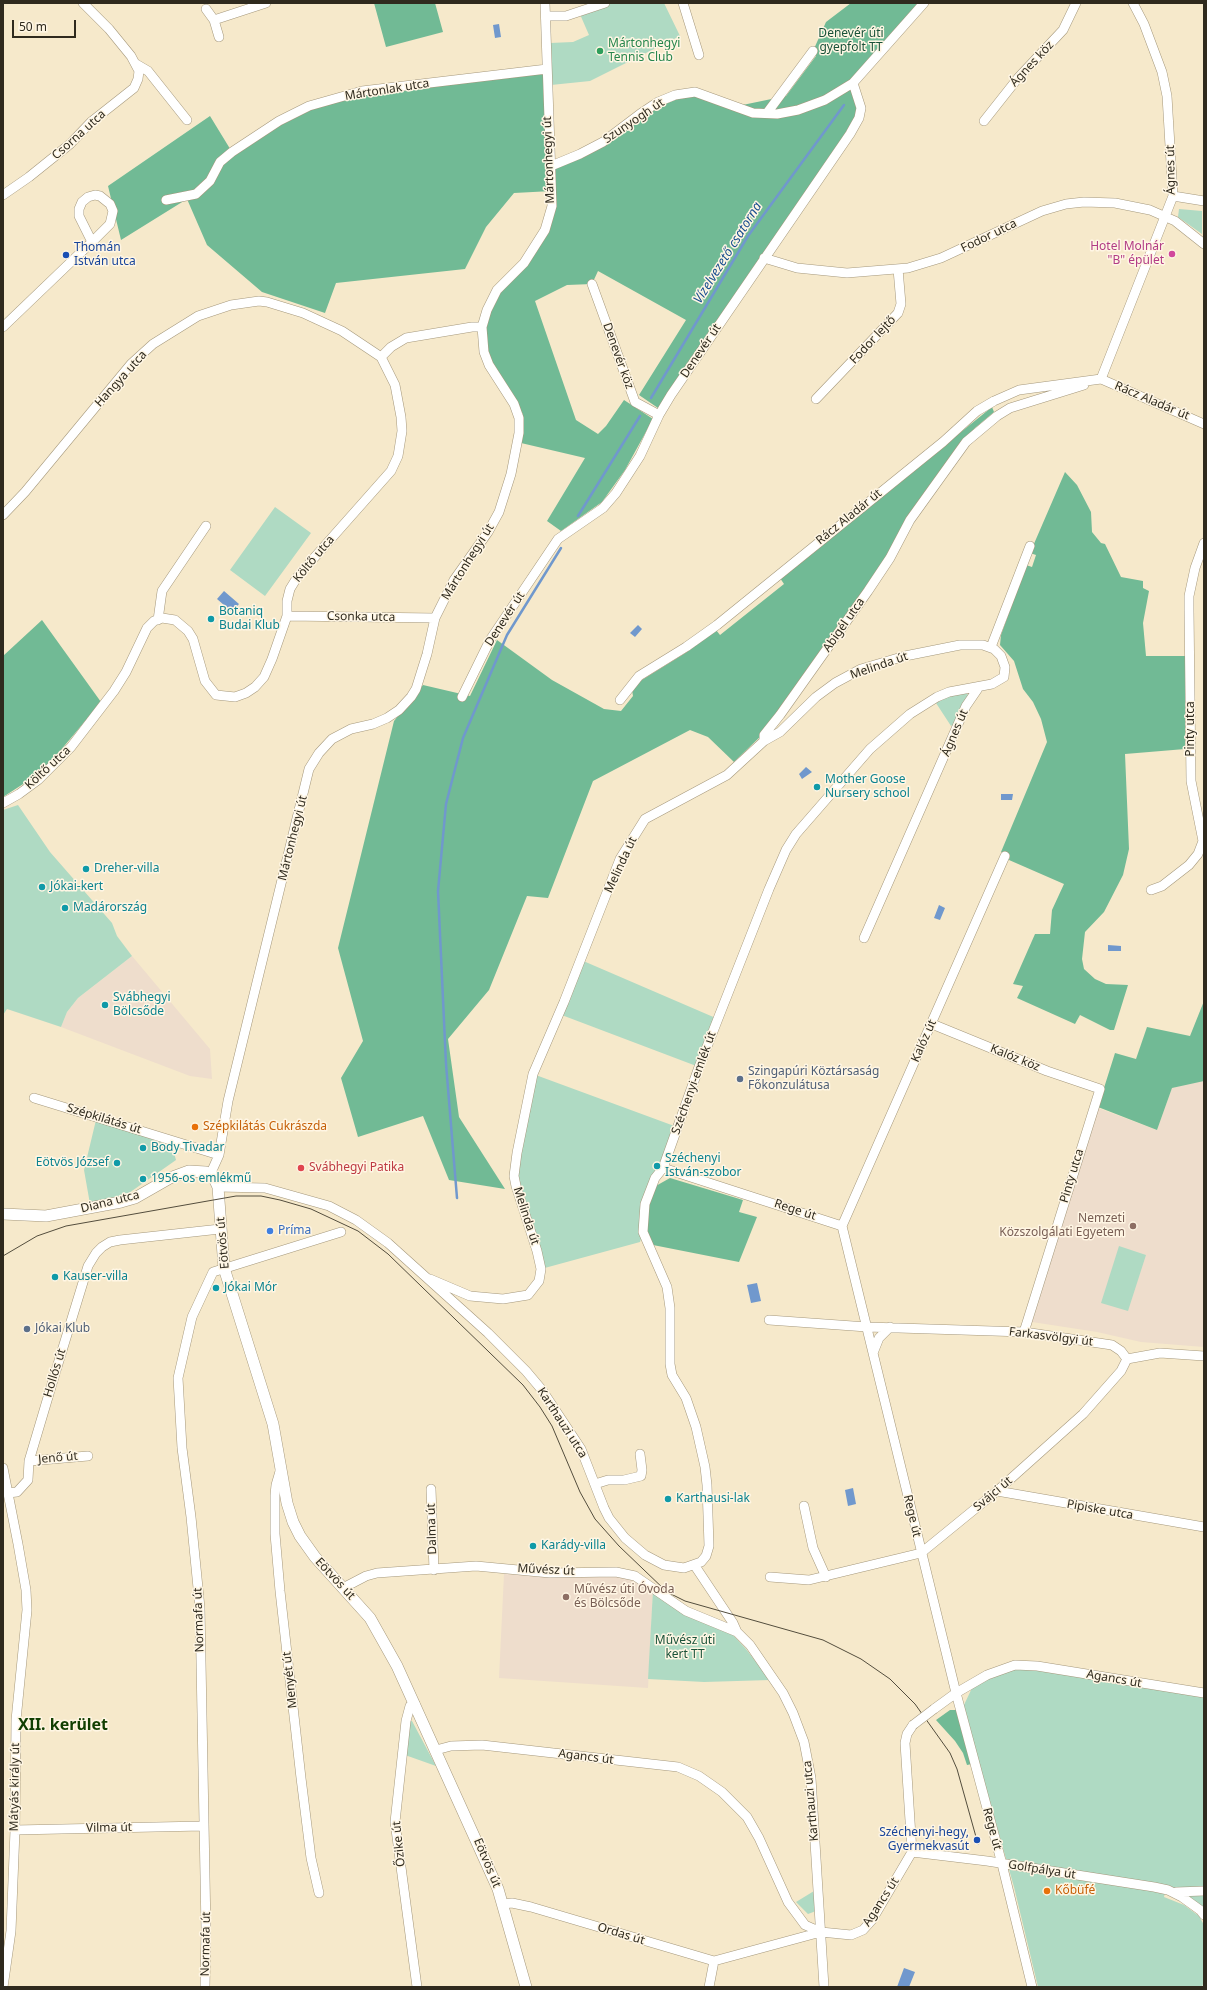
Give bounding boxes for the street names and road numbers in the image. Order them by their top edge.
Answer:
street label: Ágnes köz [1007,38,1057,90]
street label: Mártonlak utca [344,76,430,104]
street label: Szunyogh út [601,95,667,147]
street label: Csorna utca [49,107,109,163]
street label: Mártonhegyi út [540,116,558,204]
street label: Ágnes út [1163,145,1179,195]
street label: Fodor utca [959,216,1019,256]
street label: Fodor lejtő [847,313,899,367]
street label: Denevér köz [599,321,637,391]
street label: Denevér út [678,321,724,381]
street label: Hangya utca [92,348,150,410]
street label: Rácz Aladár út [1112,379,1192,423]
street label: Rácz Aladár út [813,486,885,548]
street label: Mártonhegyi út [439,521,497,603]
street label: Költő utca [290,533,338,585]
street label: Denevér út [482,589,528,649]
street label: Abigél utca [820,595,868,655]
street label: Csonka utca [327,609,395,625]
street label: Melinda út [848,649,910,683]
street label: Pinty utca [1184,701,1198,757]
street label: Ágnes út [939,707,971,759]
street label: Költő utca [22,743,74,793]
street label: Mártonhegyi út [275,794,311,882]
street label: Melinda út [602,835,640,895]
street label: Kalóz út [908,1018,940,1064]
street label: Széchenyi-emlék út [669,1030,719,1136]
street label: Kalóz köz [988,1042,1042,1074]
street label: Szépkilátás út [65,1101,143,1137]
street label: Pinty utca [1057,1147,1087,1205]
street label: Melinda út [510,1185,542,1247]
street label: Diana utca [79,1188,141,1216]
street label: Rege út [772,1196,818,1224]
street label: Eötvös út [214,1216,232,1270]
street label: Farkasvölgyi út [1008,1325,1094,1349]
street label: Hollós út [41,1347,69,1399]
street label: Karthauzi utca [534,1385,590,1461]
street label: Jenő út [38,1449,78,1467]
street label: Svájci út [971,1474,1015,1514]
street label: Rege út [900,1493,924,1539]
street label: Pipiske utca [1066,1497,1134,1523]
street label: Dalma út [424,1503,440,1555]
street label: Eötvös út [312,1555,358,1603]
street label: Művész út [517,1561,575,1579]
street label: Normafa út [191,1587,207,1653]
street label: Menyét út [280,1651,300,1709]
street label: Agancs út [1085,1667,1143,1691]
street label: Mátyás király út [7,1743,23,1831]
street label: Agancs út [558,1746,614,1768]
street label: Karthauzi utca [800,1760,822,1842]
street label: Rege út [979,1806,1005,1852]
street label: Vilma út [86,1820,132,1836]
street label: Őzike út [389,1820,409,1868]
street label: Eötvös út [470,1836,504,1890]
street label: Golfpálya út [1007,1858,1077,1882]
street label: Agancs út [860,1875,902,1929]
street label: Normafa út [198,1911,214,1977]
street label: Ordas út [596,1920,646,1948]

